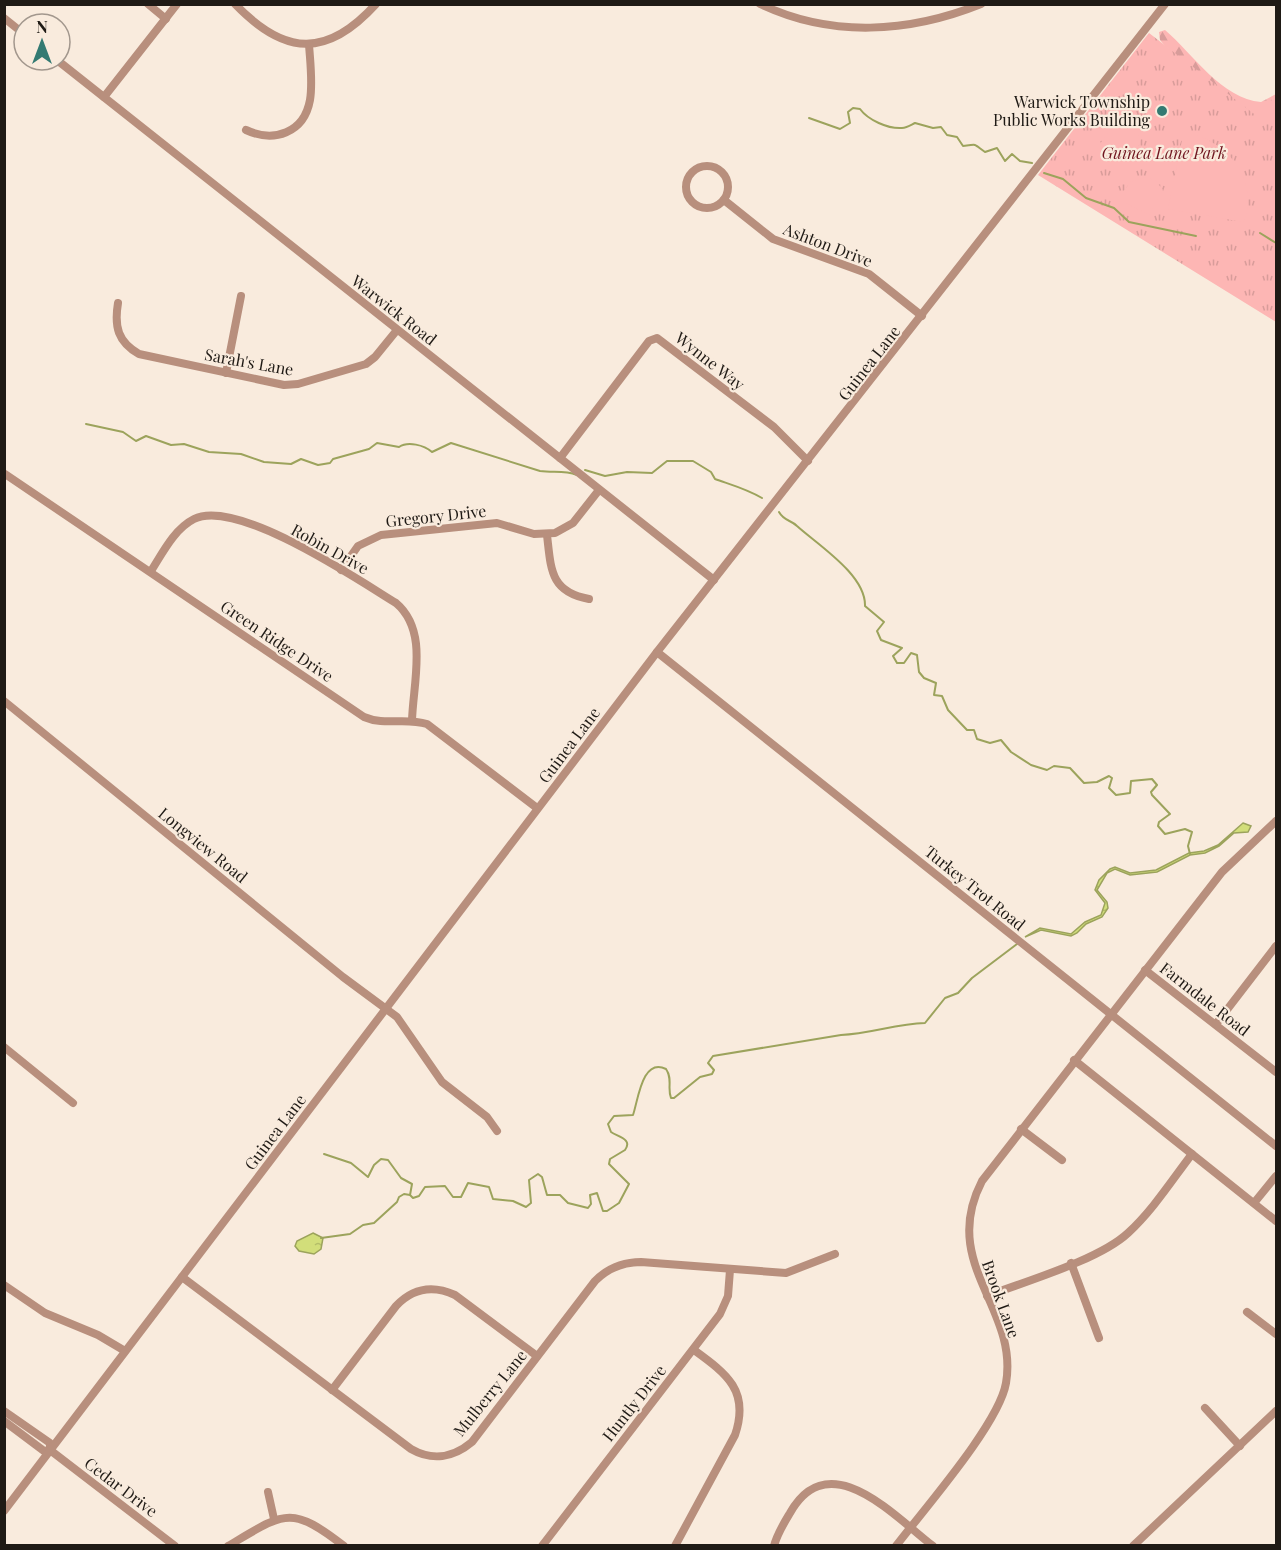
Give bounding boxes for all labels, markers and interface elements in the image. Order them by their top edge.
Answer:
north arrow [12,12,72,72]
text: N [36,16,48,37]
place label: Warwick Township Public Works Building [993,91,1151,130]
marker: Warwick Township Public Works Building [1155,104,1169,118]
park label: Guinea Lane Park [1102,142,1226,163]
street label: Ashton Drive [780,218,876,271]
street label: Warwick Road [347,269,441,349]
street label: Guinea Lane [833,321,904,404]
street label: Wynne Way [671,326,749,394]
street label: Sarah's Lane [203,343,295,380]
street label: Gregory Drive [385,500,487,531]
street label: Robin Drive [288,519,373,578]
street label: Green Ridge Drive [217,595,338,686]
street label: Guinea Lane [533,703,604,787]
street label: Longview Road [154,802,252,887]
street label: Turkey Trot Road [921,841,1030,935]
street label: Farmdale Road [1156,957,1254,1040]
street label: Guinea Lane [239,1090,310,1174]
street label: Brook Lane [978,1257,1025,1341]
street label: Mulberry Lane [448,1345,531,1440]
street label: Huntly Drive [597,1360,670,1445]
street label: Cedar Drive [81,1452,162,1521]

